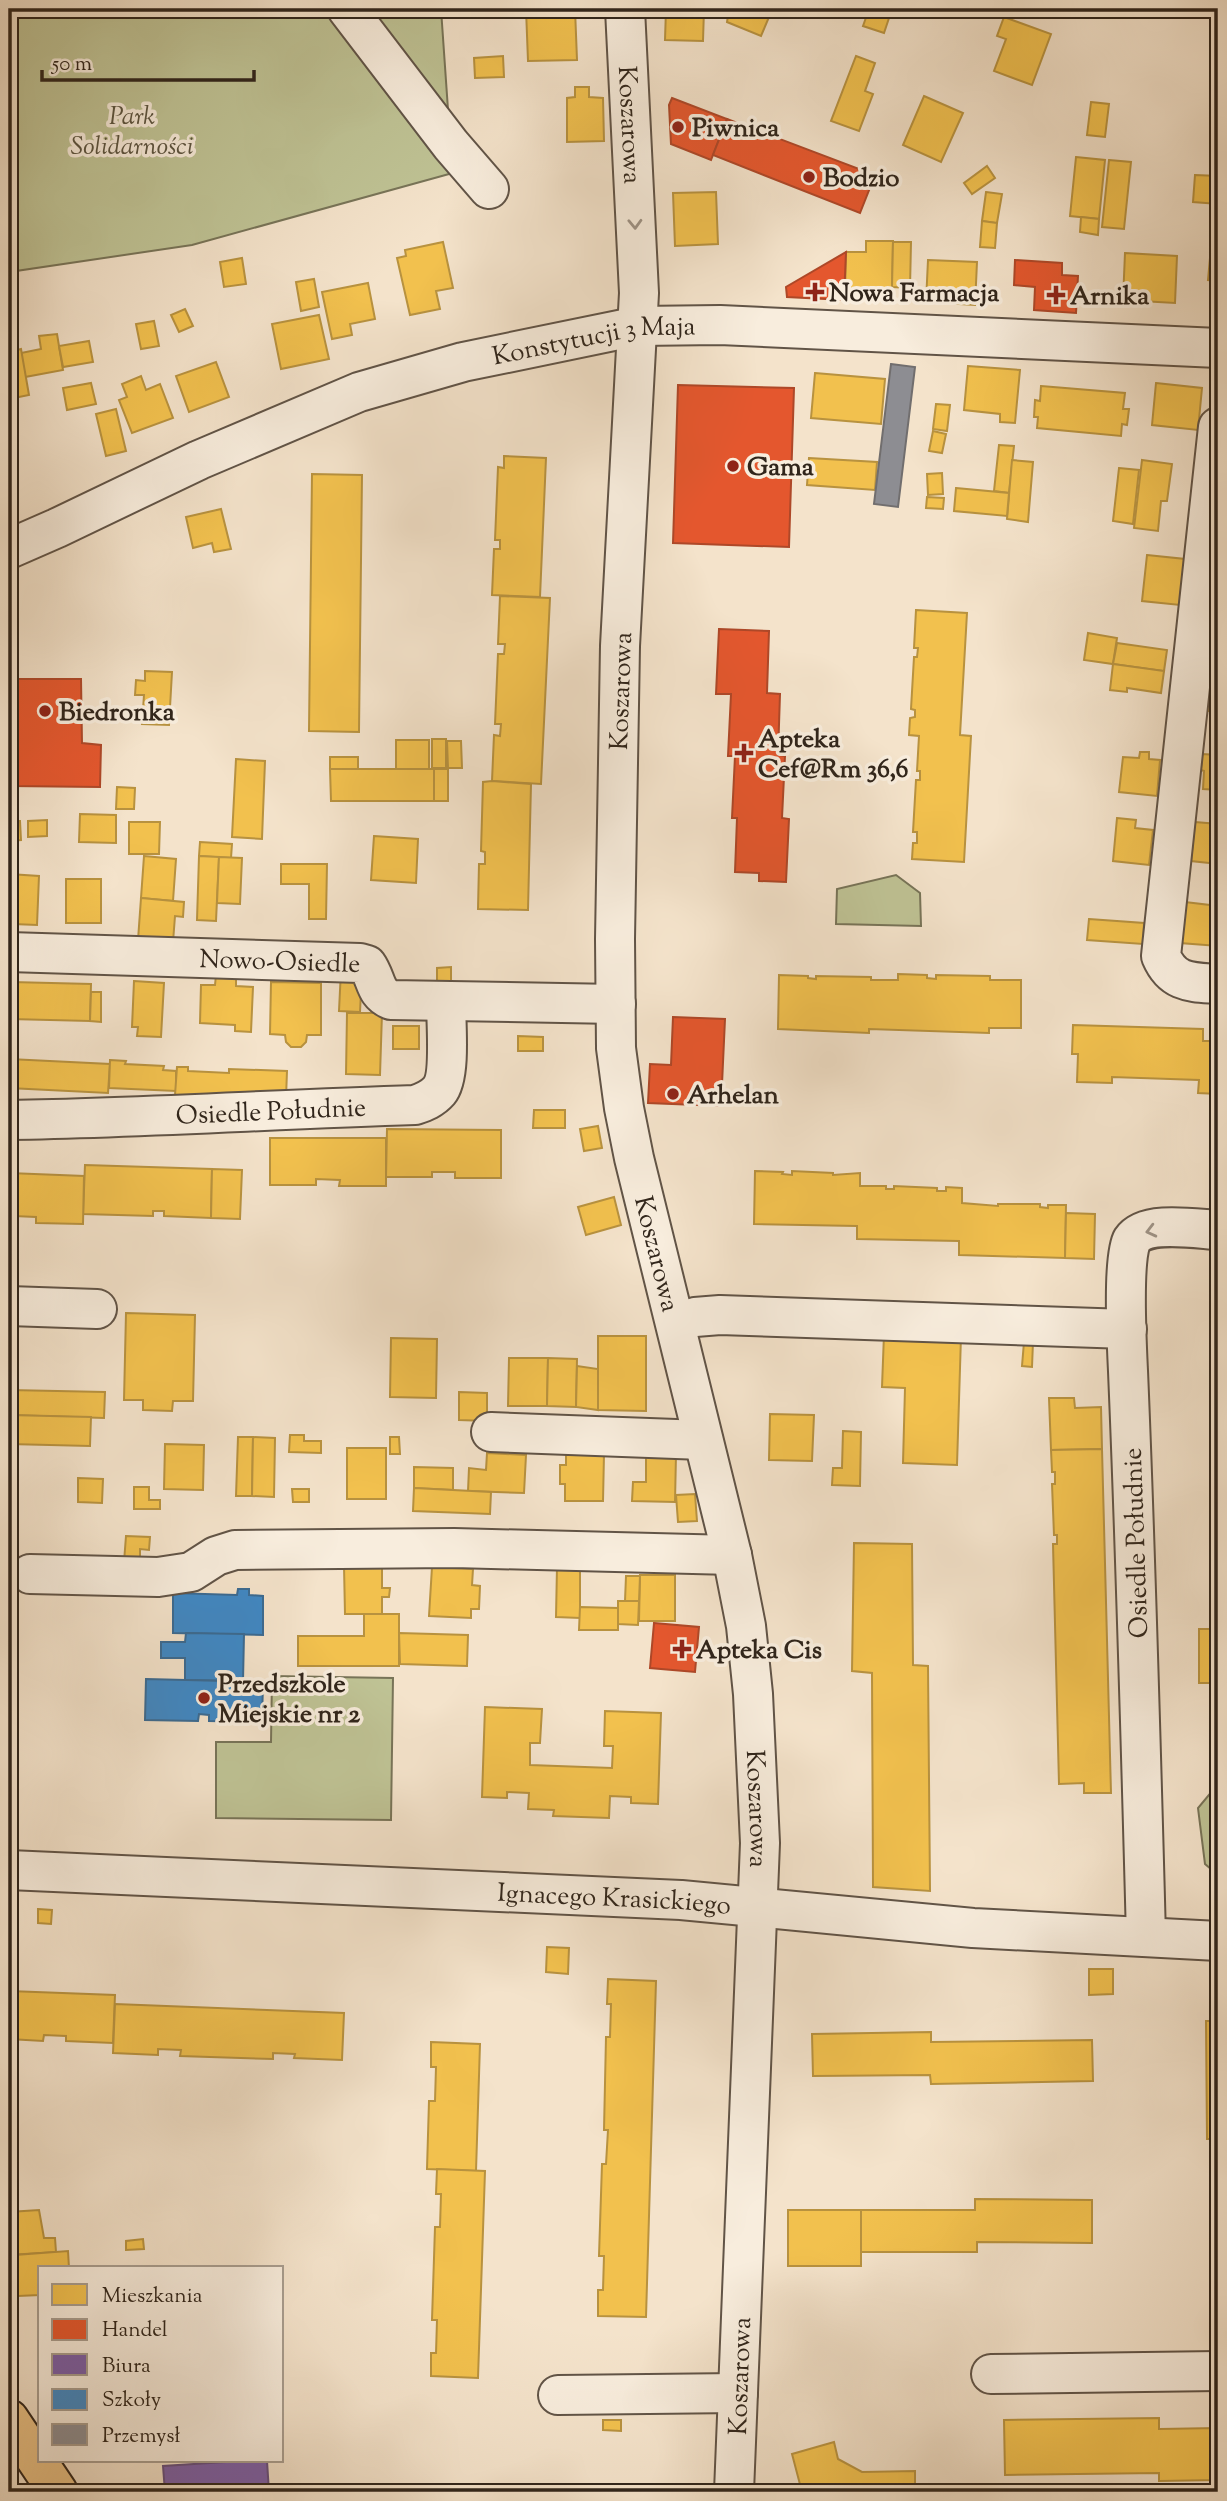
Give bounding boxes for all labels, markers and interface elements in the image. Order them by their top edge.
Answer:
scale bar [42,38,254,82]
text: 50 m [51,50,92,80]
street label: Koszarowa [607,65,650,185]
park label: Park Solidarności [70,99,194,166]
place label: Piwnica [692,111,779,148]
marker: Piwnica [670,119,686,135]
place label: Bodzio [823,161,900,198]
marker: Bodzio [801,169,817,185]
one-way arrow [628,219,643,230]
place label: Nowa Farmacja [829,276,999,313]
place label: Arnika [1070,279,1149,316]
marker: Nowa Farmacja [807,284,823,300]
marker: Arnika [1048,287,1064,303]
street label: Konstytucji 3 Maja [489,309,696,377]
place label: Gama [747,450,814,487]
marker: Gama [725,458,741,474]
street label: Koszarowa [602,631,643,751]
place label: Biedronka [59,695,175,732]
marker: Biedronka [37,703,53,719]
place label: Apteka Cef@Rm 36,6 [758,722,908,789]
marker: Apteka Cef@Rm 36,6 [736,745,752,761]
street label: Nowo-Osiedle [199,942,361,984]
place label: Arhelan [687,1078,779,1115]
marker: Arhelan [665,1086,681,1102]
street label: Osiedle Południe [175,1091,367,1136]
street label: Koszarowa [623,1192,687,1316]
one-way arrow [1145,1223,1157,1237]
street label: Osiedle Południe [1116,1447,1159,1639]
place label: Apteka Cis [696,1633,822,1670]
marker: Apteka Cis [674,1641,690,1657]
place label: Przedszkole Miejskie nr 2 [218,1667,361,1734]
marker: Przedszkole Miejskie nr 2 [196,1690,212,1706]
street label: Koszarowa [735,1749,776,1869]
street label: Ignacego Krasickiego [497,1876,733,1926]
legend [38,2266,284,2462]
text: Mieszkania [102,2282,203,2312]
text: Handel [102,2316,168,2346]
street label: Koszarowa [721,2316,762,2436]
text: Biura [102,2352,151,2382]
text: Szkoły [102,2386,162,2416]
text: Przemysł [102,2422,181,2452]

